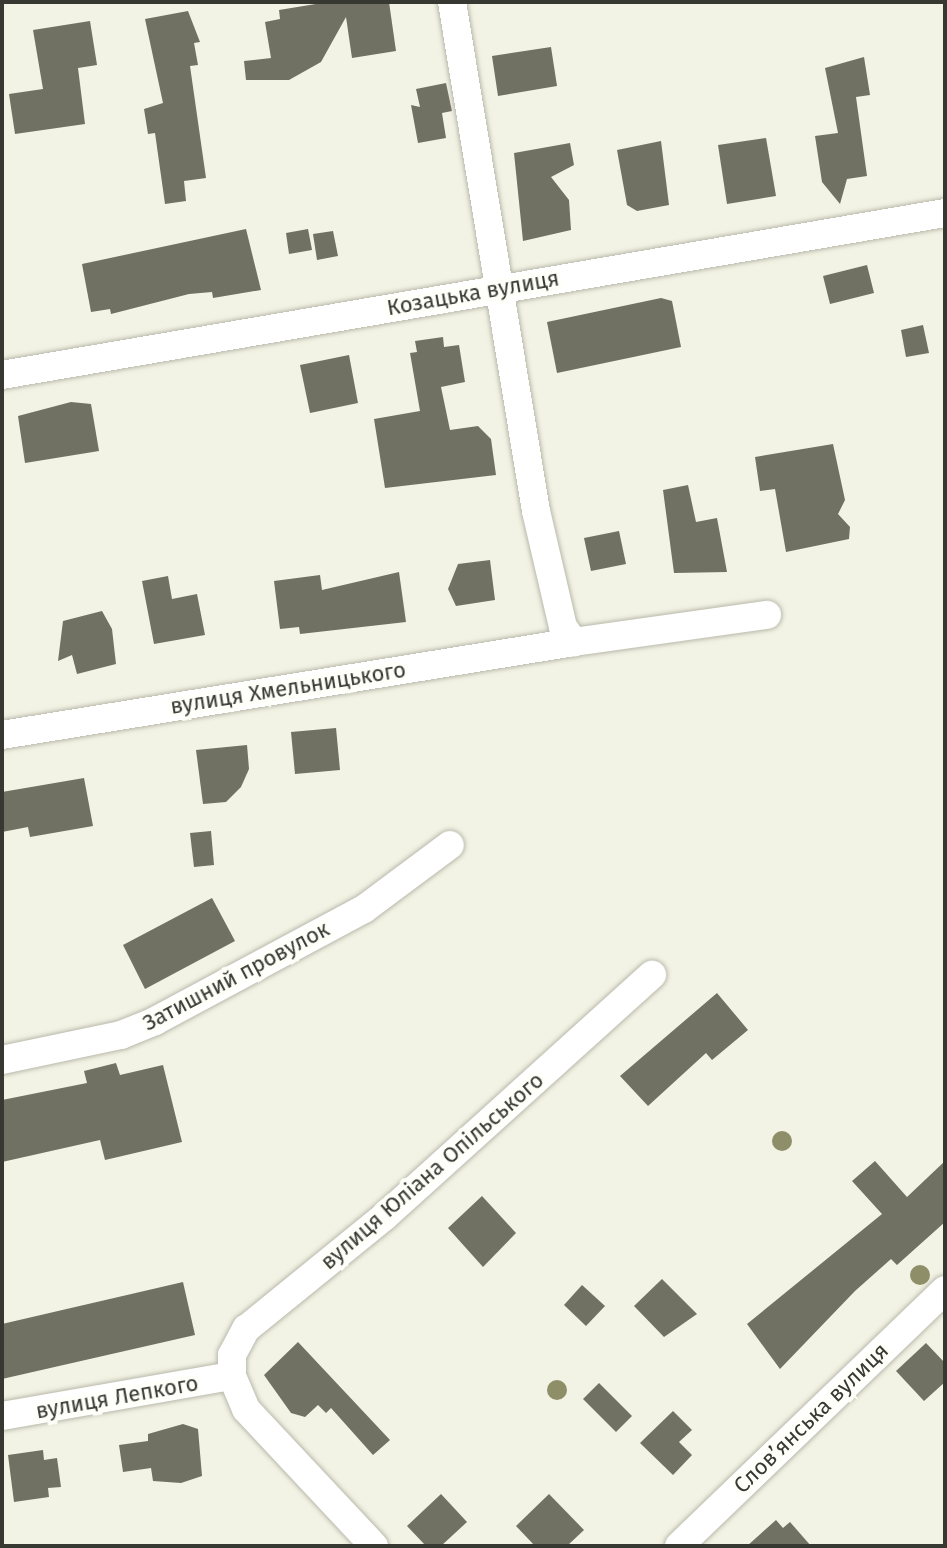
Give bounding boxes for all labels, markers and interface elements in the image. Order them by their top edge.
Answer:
street label: Козацька вулиця [385,265,561,321]
street label: вулиця Хмельницького [168,656,408,720]
street label: Затишний провулок [138,916,334,1036]
street label: вулиця Юліана Опільського [315,1067,549,1275]
street label: Словʼянська вулиця [728,1337,894,1499]
street label: вулиця Лепкого [34,1370,200,1424]

